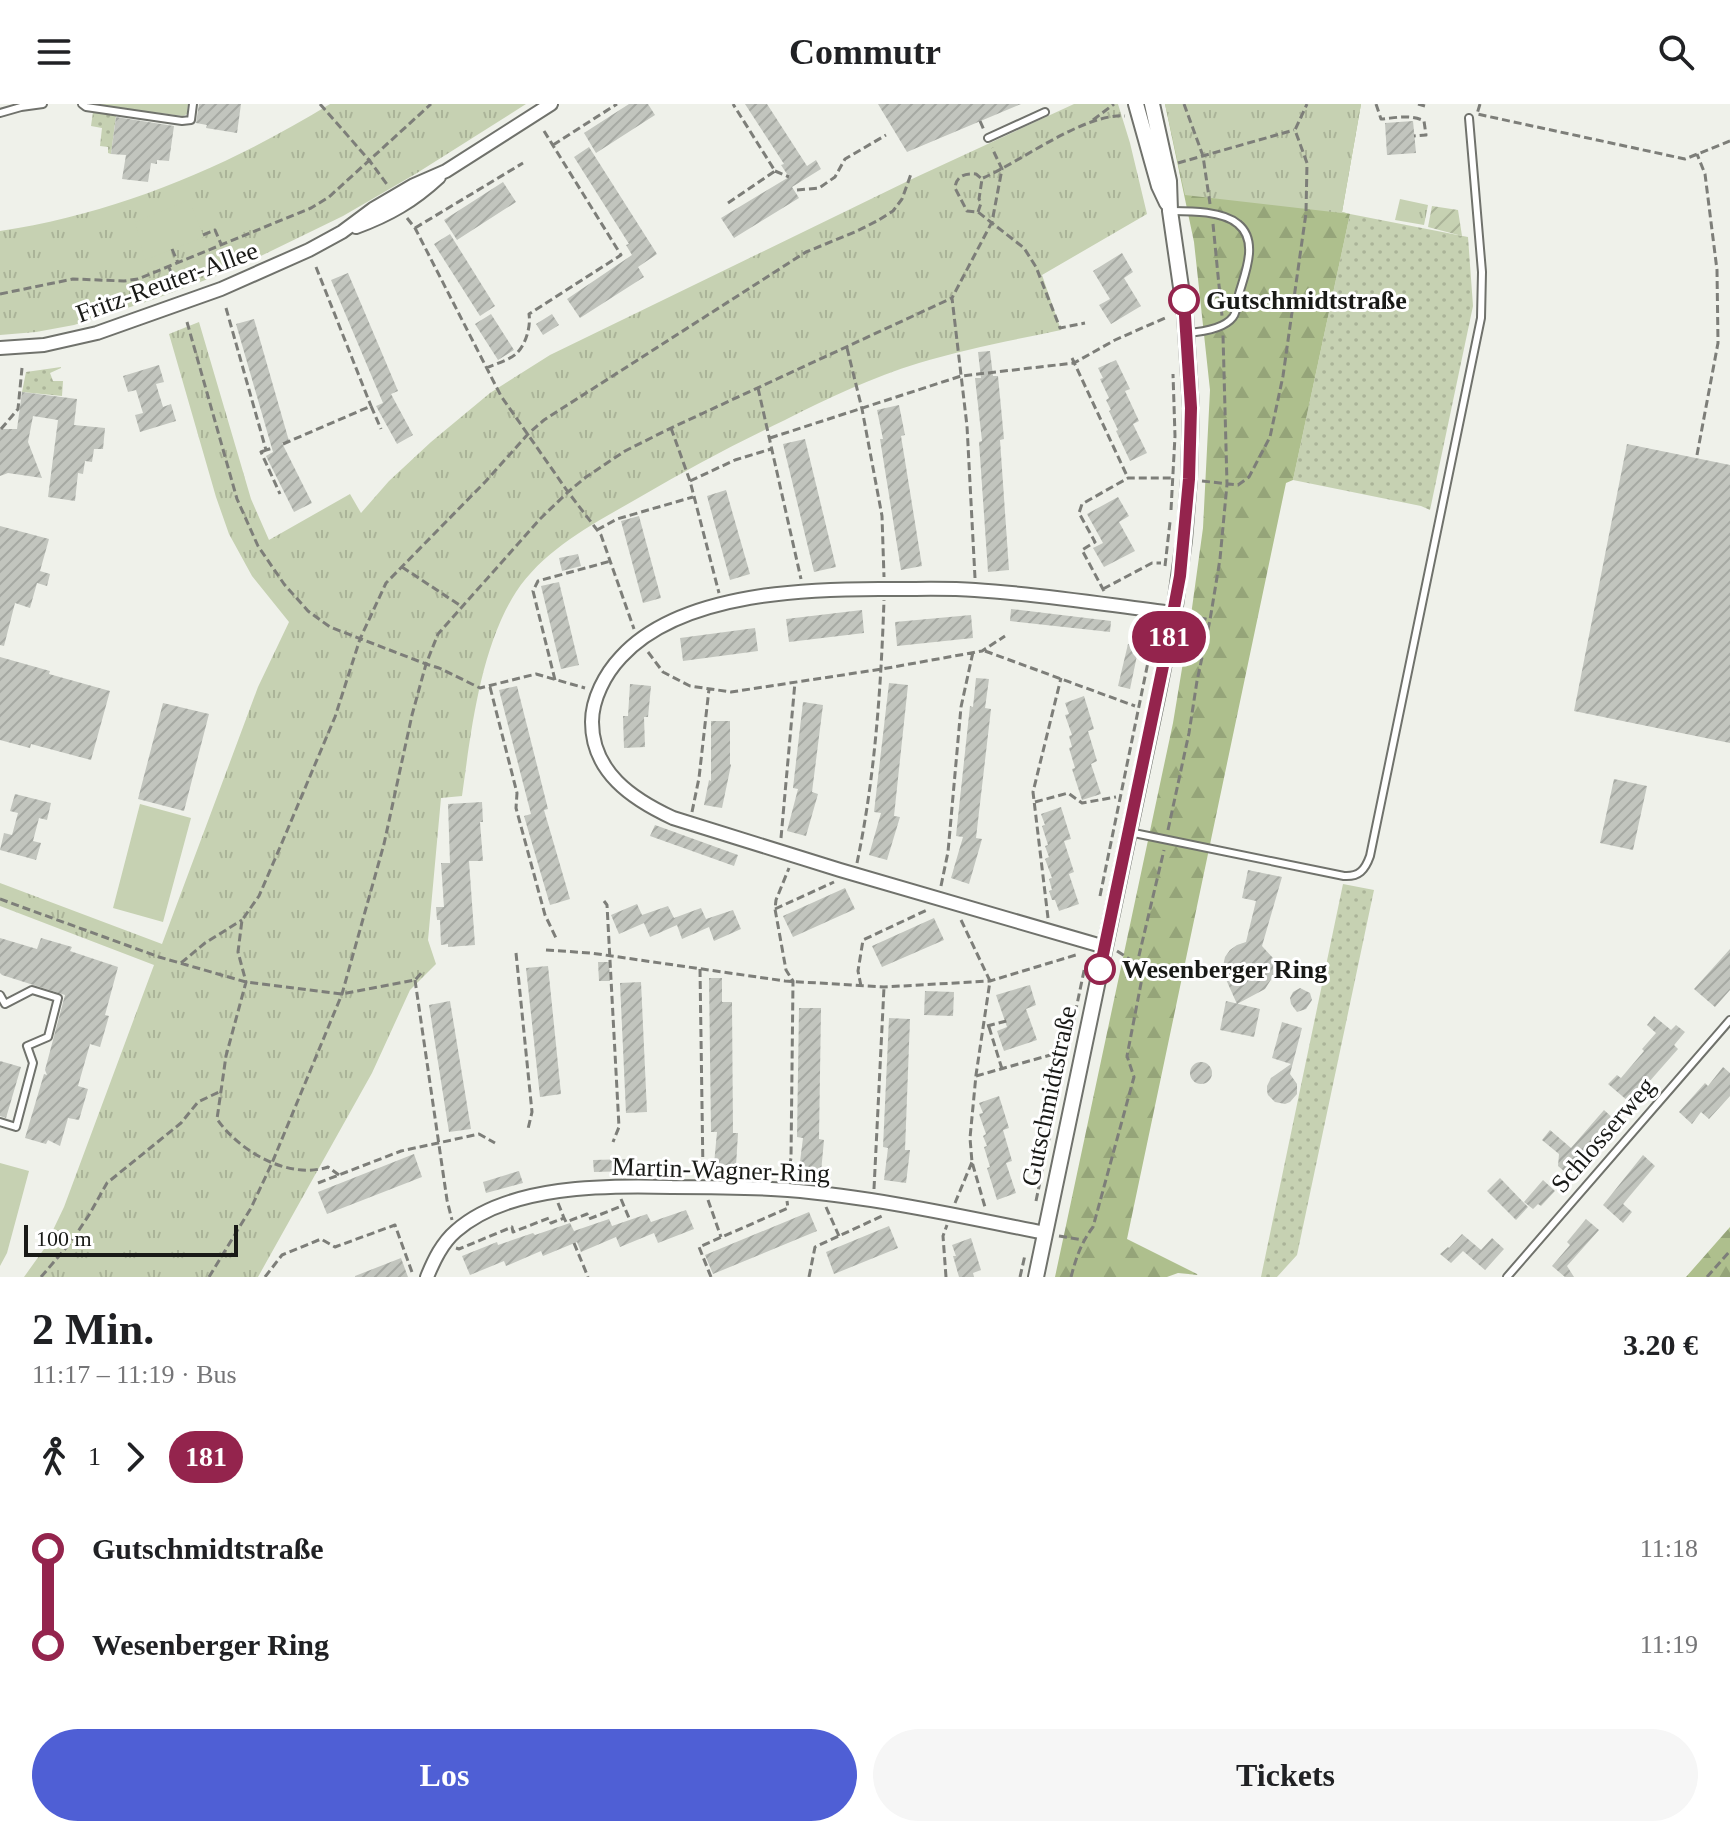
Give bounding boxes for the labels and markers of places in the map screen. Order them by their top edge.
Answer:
marker: Gutschmidtstraße [1169,285,1199,315]
place label: Gutschmidtstraße [1206,286,1407,315]
marker: Wesenberger Ring [1085,954,1115,984]
place label: Wesenberger Ring [1122,955,1327,984]

